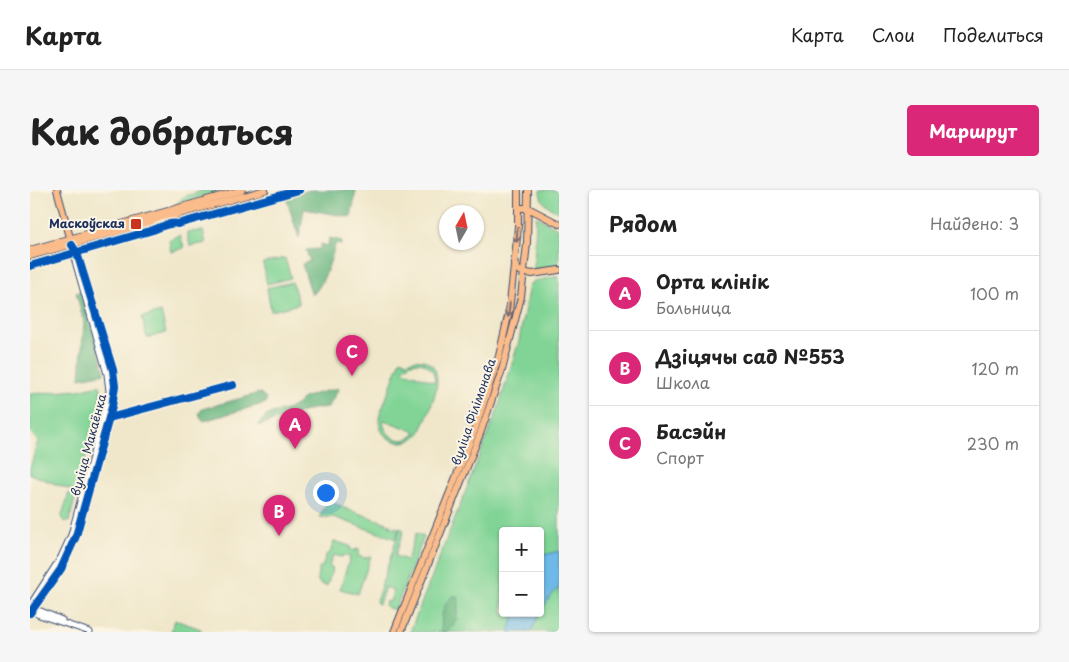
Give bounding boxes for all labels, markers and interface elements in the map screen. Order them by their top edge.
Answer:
text: Карта [25,17,102,53]
text: Карта [791,21,844,48]
text: Слои [872,21,915,48]
text: Поделиться [943,21,1044,48]
text: Как добраться [30,104,294,157]
button: Маршрут [907,105,1039,156]
north arrow [439,205,484,250]
text: Рядом [609,207,677,239]
text: Найдено: 3 [930,211,1019,235]
place label: Маскоўская [49,214,125,232]
marker: Маскоўская [129,217,143,231]
one-way arrow [512,226,522,242]
text: Орта клінік [656,267,769,295]
text: A [619,281,631,305]
text: 100 m [970,281,1019,305]
text: Больница [656,295,731,319]
one-way arrow [504,302,514,318]
pin: C [336,335,368,376]
text: Дзіцячы сад №553 [656,342,845,370]
street label: вуліца Філімонава [446,355,500,468]
text: B [620,356,630,380]
text: 120 m [972,356,1019,380]
text: Школа [656,370,710,394]
street label: вуліца Макаёнка [66,391,110,498]
pin: A [279,408,311,449]
text: Басэйн [656,417,726,445]
text: C [619,431,631,455]
text: 230 m [967,431,1019,455]
text: Спорт [656,445,704,469]
your location [313,480,339,506]
pin: B [263,495,295,536]
map controls [499,527,544,617]
button: + [499,527,544,572]
button: − [499,572,544,617]

